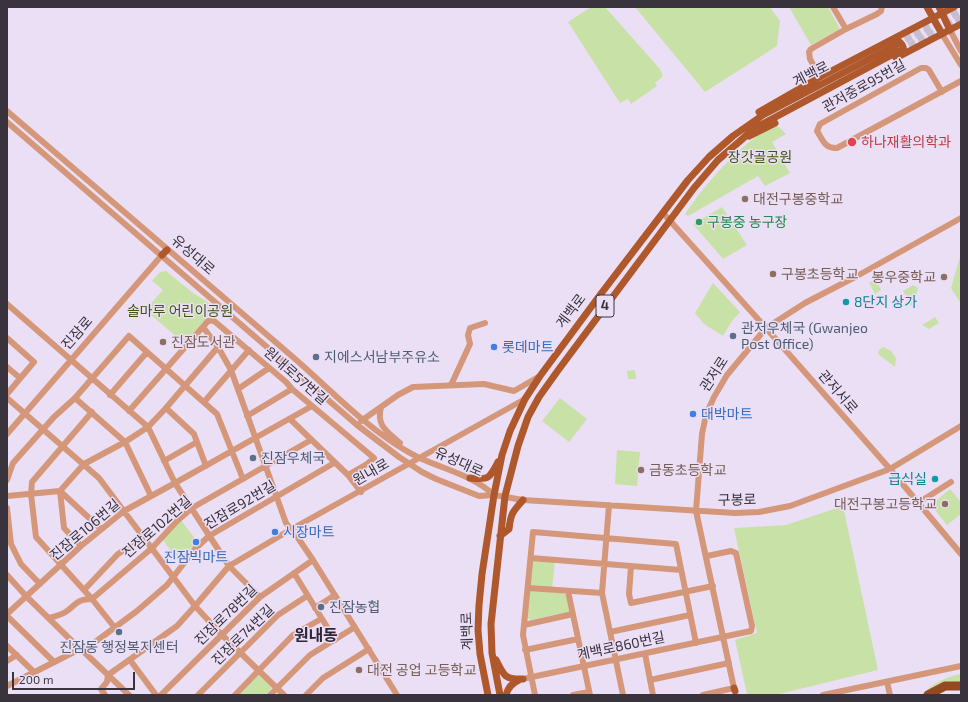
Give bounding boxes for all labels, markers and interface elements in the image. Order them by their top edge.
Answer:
street label: 관저중로95번길 [819,56,909,116]
street label: 계백로 [790,58,832,90]
place label: 하나재활의학과 [861,134,951,150]
marker: 하나재활의학과 [846,136,858,148]
park label: 장갓골공원 [728,149,792,165]
place label: 대전구봉중학교 [753,191,843,207]
marker: 대전구봉중학교 [740,194,750,204]
place label: 구봉중 농구장 [707,214,787,230]
marker: 구봉중 농구장 [694,217,704,227]
street label: 유성대로 [168,232,218,278]
place label: 구봉초등학교 [781,266,858,282]
marker: 구봉초등학교 [768,269,778,279]
place label: 봉우중학교 [872,269,936,285]
marker: 봉우중학교 [939,272,949,282]
street label: 계백로 [553,291,589,331]
place label: 8단지 상가 [854,294,917,310]
road number: 4 [596,295,614,317]
marker: 8단지 상가 [841,297,851,307]
park label: 솔마루 어린이공원 [127,303,233,319]
street label: 진잠로 [58,313,96,353]
place label: 관저우체국 (Gwanjeo Post Office) [741,320,868,352]
marker: 관저우체국 (Gwanjeo Post Office) [728,331,738,341]
place label: 진잠도서관 [171,334,235,350]
marker: 진잠도서관 [158,337,168,347]
place label: 롯데마트 [502,339,554,355]
marker: 롯데마트 [489,342,499,352]
street label: 원내로57번길 [261,344,331,408]
place label: 지에스서남부주유소 [324,349,440,365]
marker: 지에스서남부주유소 [311,352,321,362]
street label: 관저로 [696,353,732,395]
street label: 관저서로 [815,367,861,417]
place label: 대박마트 [701,406,753,422]
marker: 대박마트 [688,409,698,419]
street label: 유성대로 [432,444,486,480]
place label: 진잠우체국 [261,450,325,466]
marker: 진잠우체국 [248,453,258,463]
street label: 원내로 [350,455,392,489]
place label: 금동초등학교 [649,462,726,478]
marker: 금동초등학교 [636,465,646,475]
place label: 급식실 [888,471,927,487]
marker: 급식실 [930,474,940,484]
street label: 진잠로92번길 [201,477,279,533]
street label: 구봉로 [718,491,756,509]
street label: 진잠로102번길 [119,492,195,562]
street label: 진잠로106번길 [46,496,124,564]
place label: 대전구봉고등학교 [834,496,937,512]
marker: 대전구봉고등학교 [940,499,950,509]
place label: 시장마트 [283,524,335,540]
marker: 시장마트 [270,527,280,537]
marker: 진잠빅마트 [191,537,201,547]
place label: 진잠빅마트 [164,549,228,565]
street label: 진잠로78번길 [191,581,261,649]
place label: 진잠농협 [329,599,381,615]
street label: 진잠로74번길 [208,601,278,669]
marker: 진잠농협 [316,602,326,612]
street label: 계백로 [458,611,476,651]
district label: 원내동 [294,626,338,646]
marker: 진잠동 행정복지센터 [114,627,124,637]
street label: 계백로860번길 [576,628,666,664]
place label: 진잠동 행정복지센터 [59,639,179,655]
place label: 대전 공업 고등학교 [367,662,476,678]
scale bar [14,664,137,690]
marker: 대전 공업 고등학교 [354,665,364,675]
text: 200 m [19,672,53,686]

